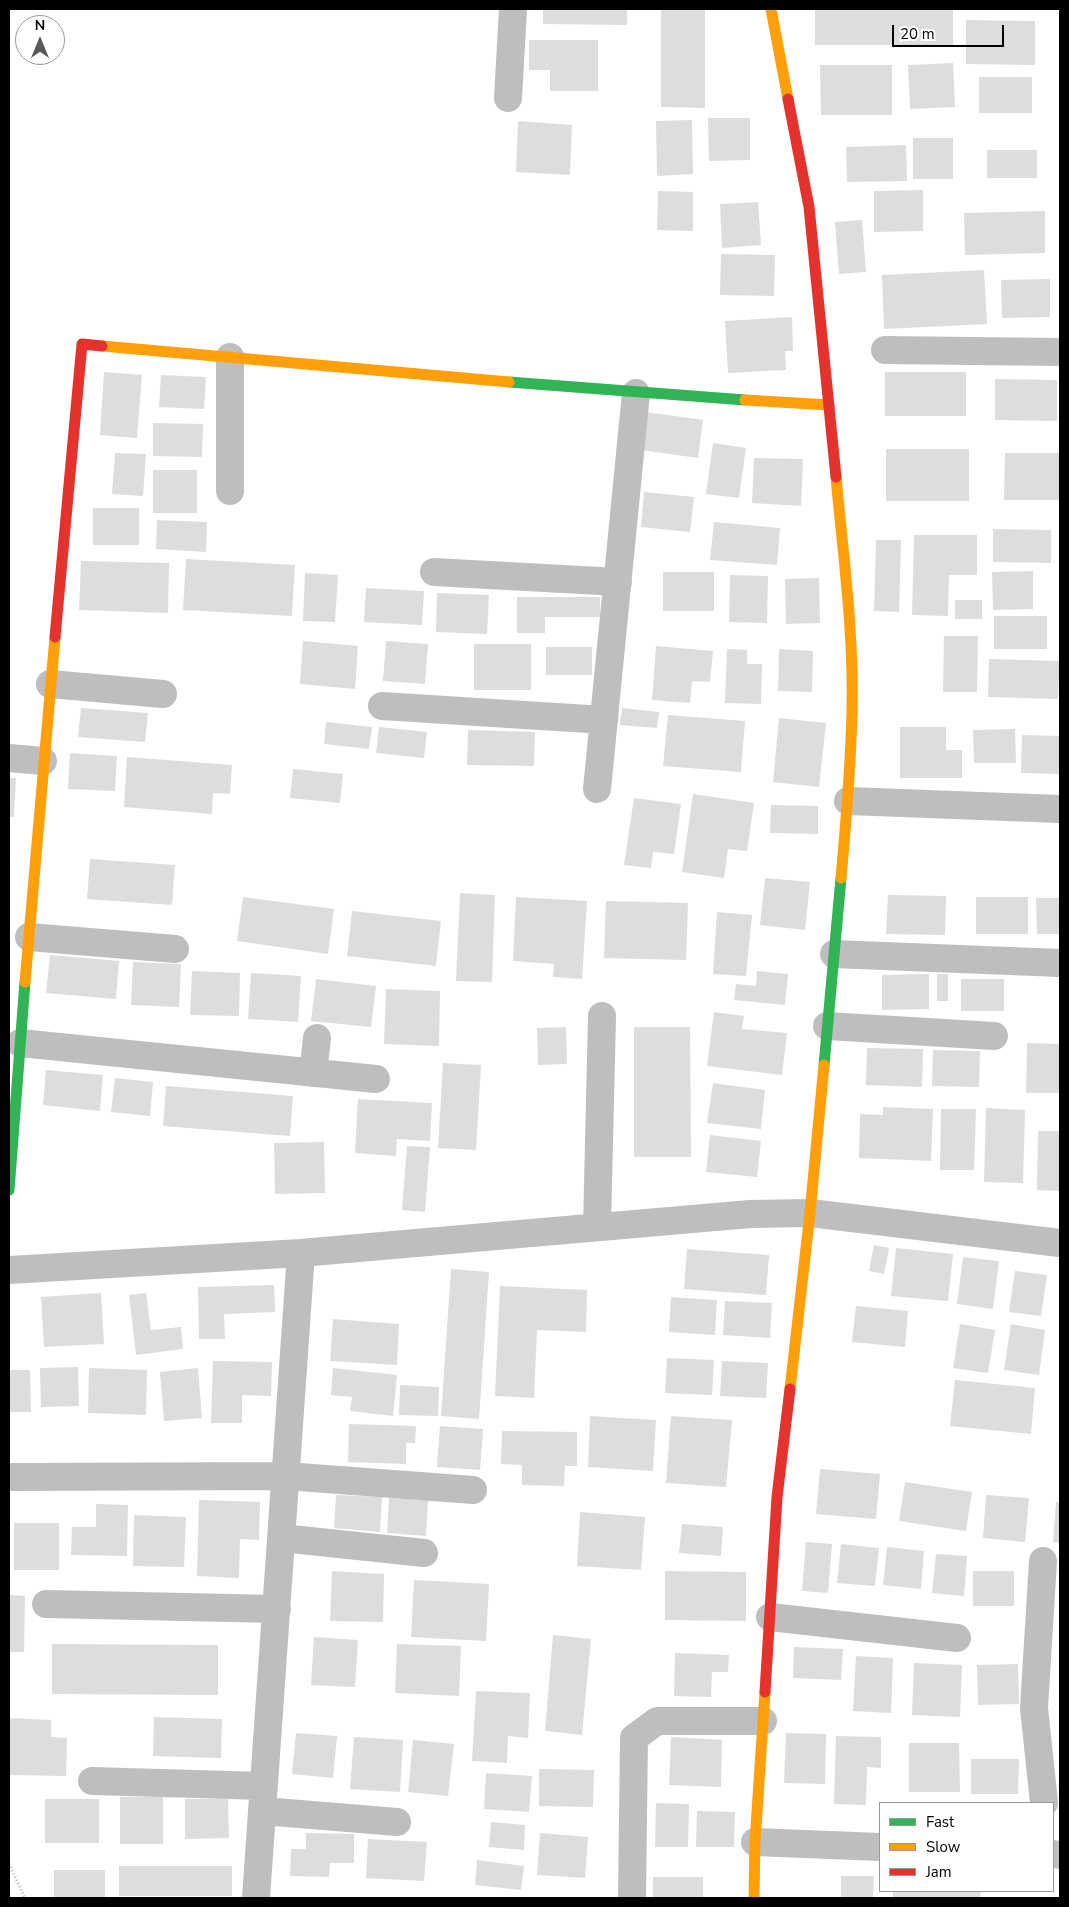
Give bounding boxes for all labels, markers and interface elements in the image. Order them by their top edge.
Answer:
north arrow [15,15,65,65]
scale bar [894,15,1006,47]
text: N [35,16,45,35]
text: 20 m [900,24,935,44]
legend [879,1802,1054,1892]
text: Fast [926,1812,954,1832]
text: Slow [926,1837,960,1857]
text: Jam [926,1862,952,1882]

